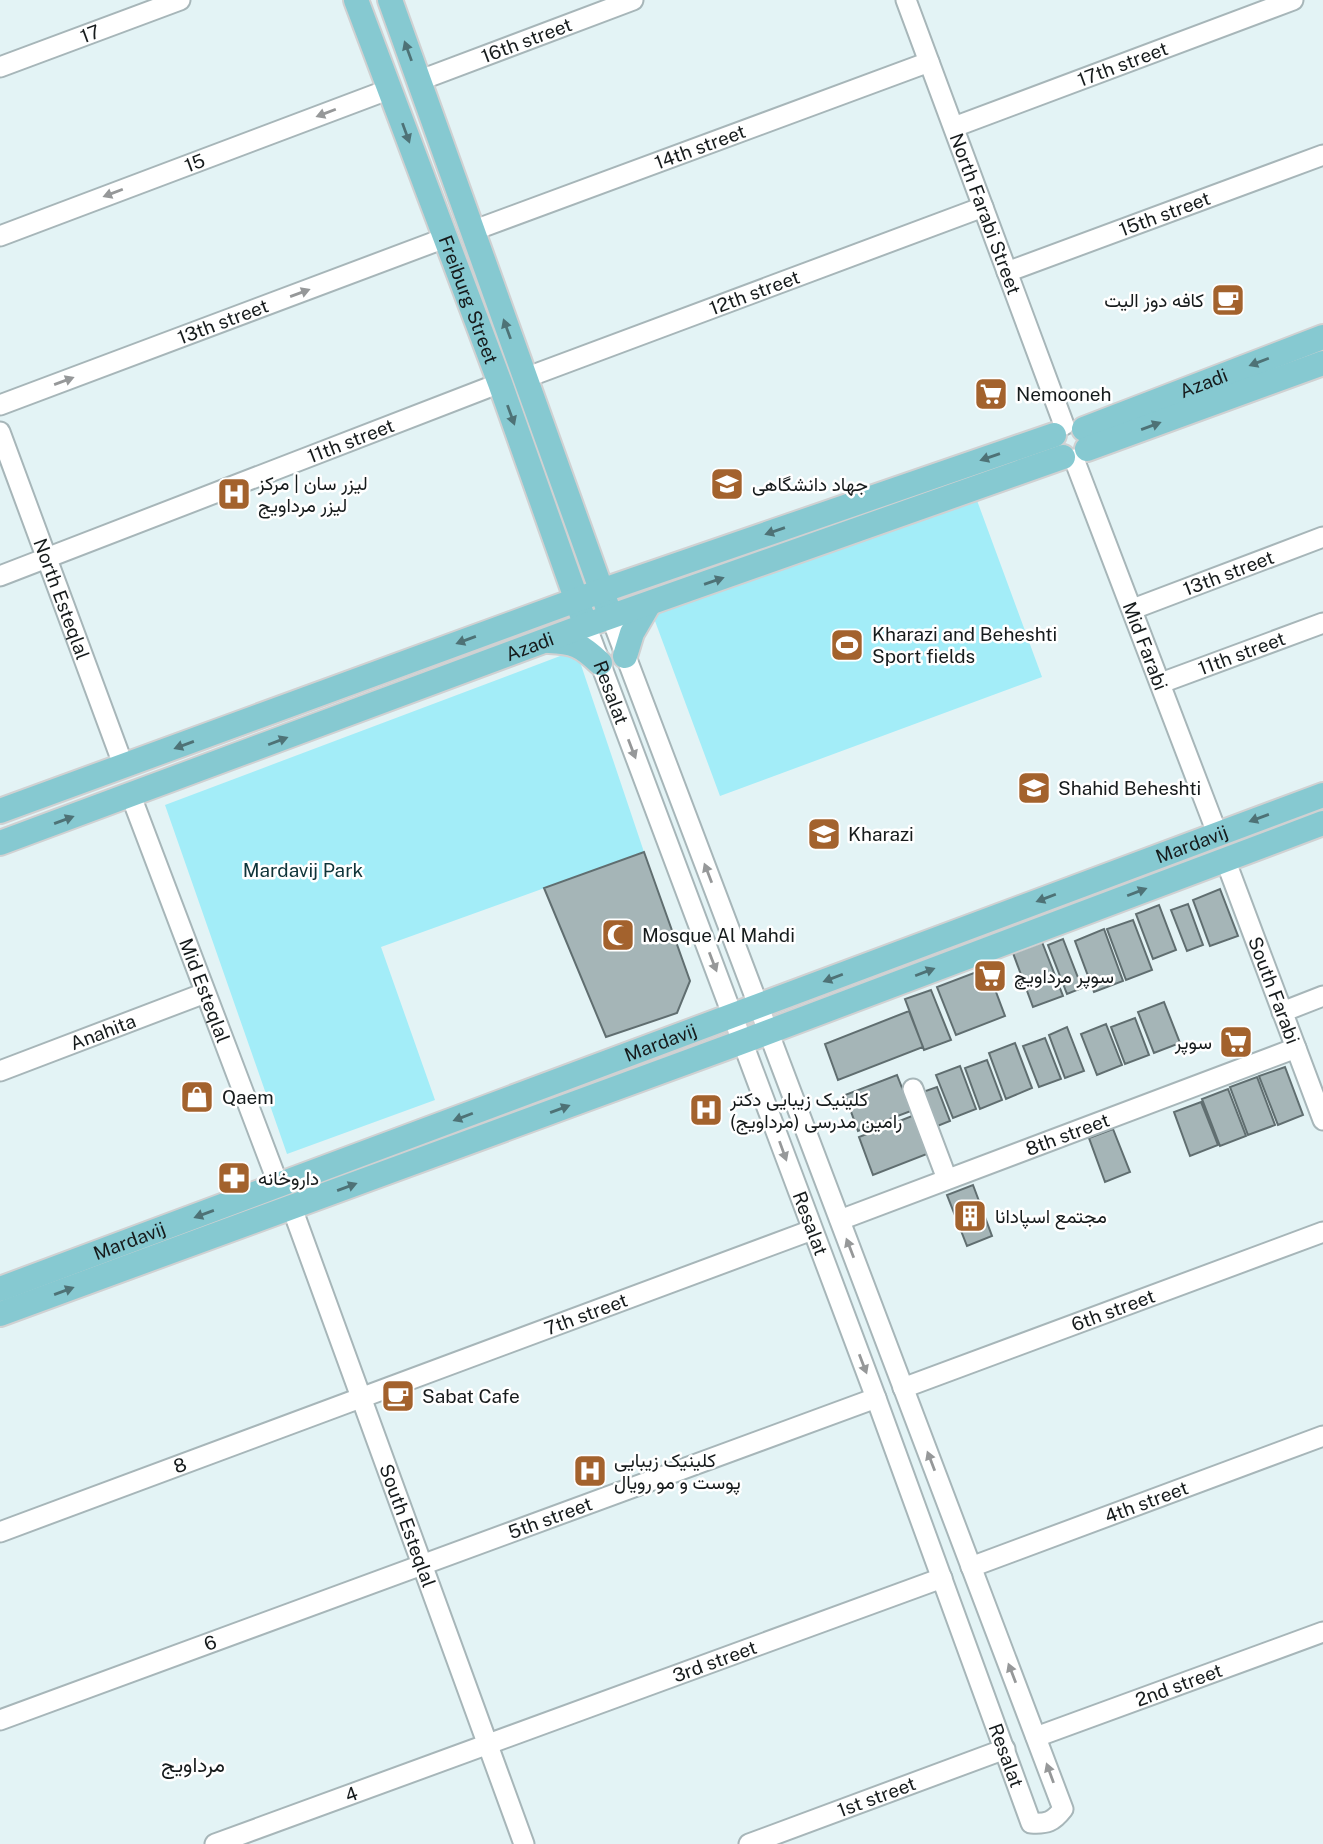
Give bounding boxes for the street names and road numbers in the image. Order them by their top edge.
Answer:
street label: 16th street [478,13,575,67]
street label: 17 [77,20,103,47]
street label: 17th street [1074,37,1171,91]
street label: 14th street [651,120,748,174]
street label: North Farabi Street [945,130,1025,297]
street label: 15 [181,149,208,176]
street label: 15th street [1116,187,1213,241]
street label: Freiburg Street [434,232,503,367]
street label: 12th street [706,265,803,319]
street label: 13th street [174,294,271,348]
street label: Azadi [1176,364,1230,402]
street label: 11th street [304,414,397,467]
street label: North Esteqlal [29,535,94,663]
street label: 13th street [1180,546,1277,600]
street label: Mid Farabi [1119,599,1172,693]
street label: Azadi [503,627,557,665]
street label: 11th street [1195,627,1288,679]
street label: Resalat [589,657,633,727]
street label: Mardavij [1152,821,1231,868]
street label: South Farabi [1244,933,1304,1047]
street label: Mid Esteqlal [175,935,235,1046]
street label: Anahita [67,1009,139,1054]
street label: Mardavij [621,1019,700,1066]
street label: 8th street [1022,1108,1112,1160]
street label: Resalat [788,1188,832,1258]
street label: Mardavij [90,1217,168,1264]
street label: 6th street [1068,1284,1158,1336]
street label: 7th street [541,1289,630,1340]
street label: 8 [170,1453,190,1478]
street label: South Esteqlal [375,1461,440,1590]
street label: 4th street [1101,1476,1191,1527]
street label: 5th street [505,1492,595,1543]
street label: 6 [201,1630,220,1655]
street label: 3rd street [670,1636,760,1687]
street label: 2nd street [1132,1659,1225,1711]
street label: Resalat [985,1720,1028,1790]
street label: 1st street [834,1772,919,1821]
street label: 4 [342,1782,361,1807]

